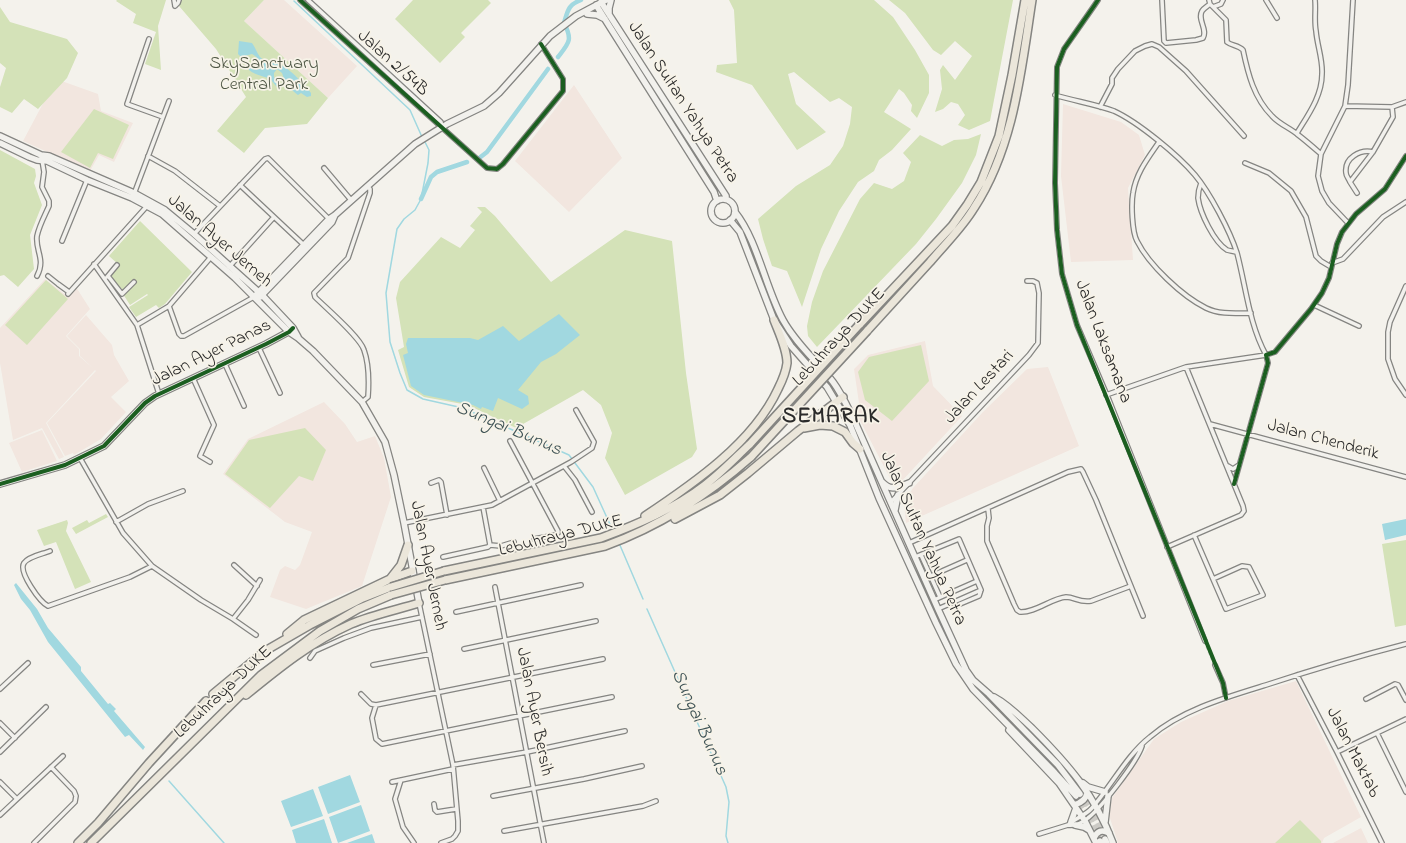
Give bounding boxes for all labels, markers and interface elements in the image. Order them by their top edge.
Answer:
street label: Jalan Sultan Yahya Petra [622,18,742,188]
street label: Jalan 2/54B [352,26,432,102]
park label: SkySanctuary Central Park [209,54,319,96]
street label: Jalan Ayer Jerneh [162,191,276,293]
street label: Jalan Laksamana [1069,277,1135,407]
street label: Lebuhraya DUKE [789,284,891,392]
street label: Jalan Ayer Panas [149,316,275,392]
street label: Jalan Lestari [940,347,1020,429]
water label: Sungai Bunus [452,397,564,463]
district label: SEMARAK [782,405,880,431]
street label: Jalan Chenderik [1265,416,1381,466]
street label: Jalan Sultan Yahya Petra [874,449,970,629]
street label: Jalan Ayer Jerneh [404,499,450,633]
street label: Lebuhraya DUKE [497,511,625,563]
street label: Lebuhraya DUKE [170,642,278,744]
street label: Jalan Ayer Bersih [510,646,556,778]
water label: Sungai Bunus [665,667,731,779]
street label: Jalan Maktab [1320,704,1384,802]

